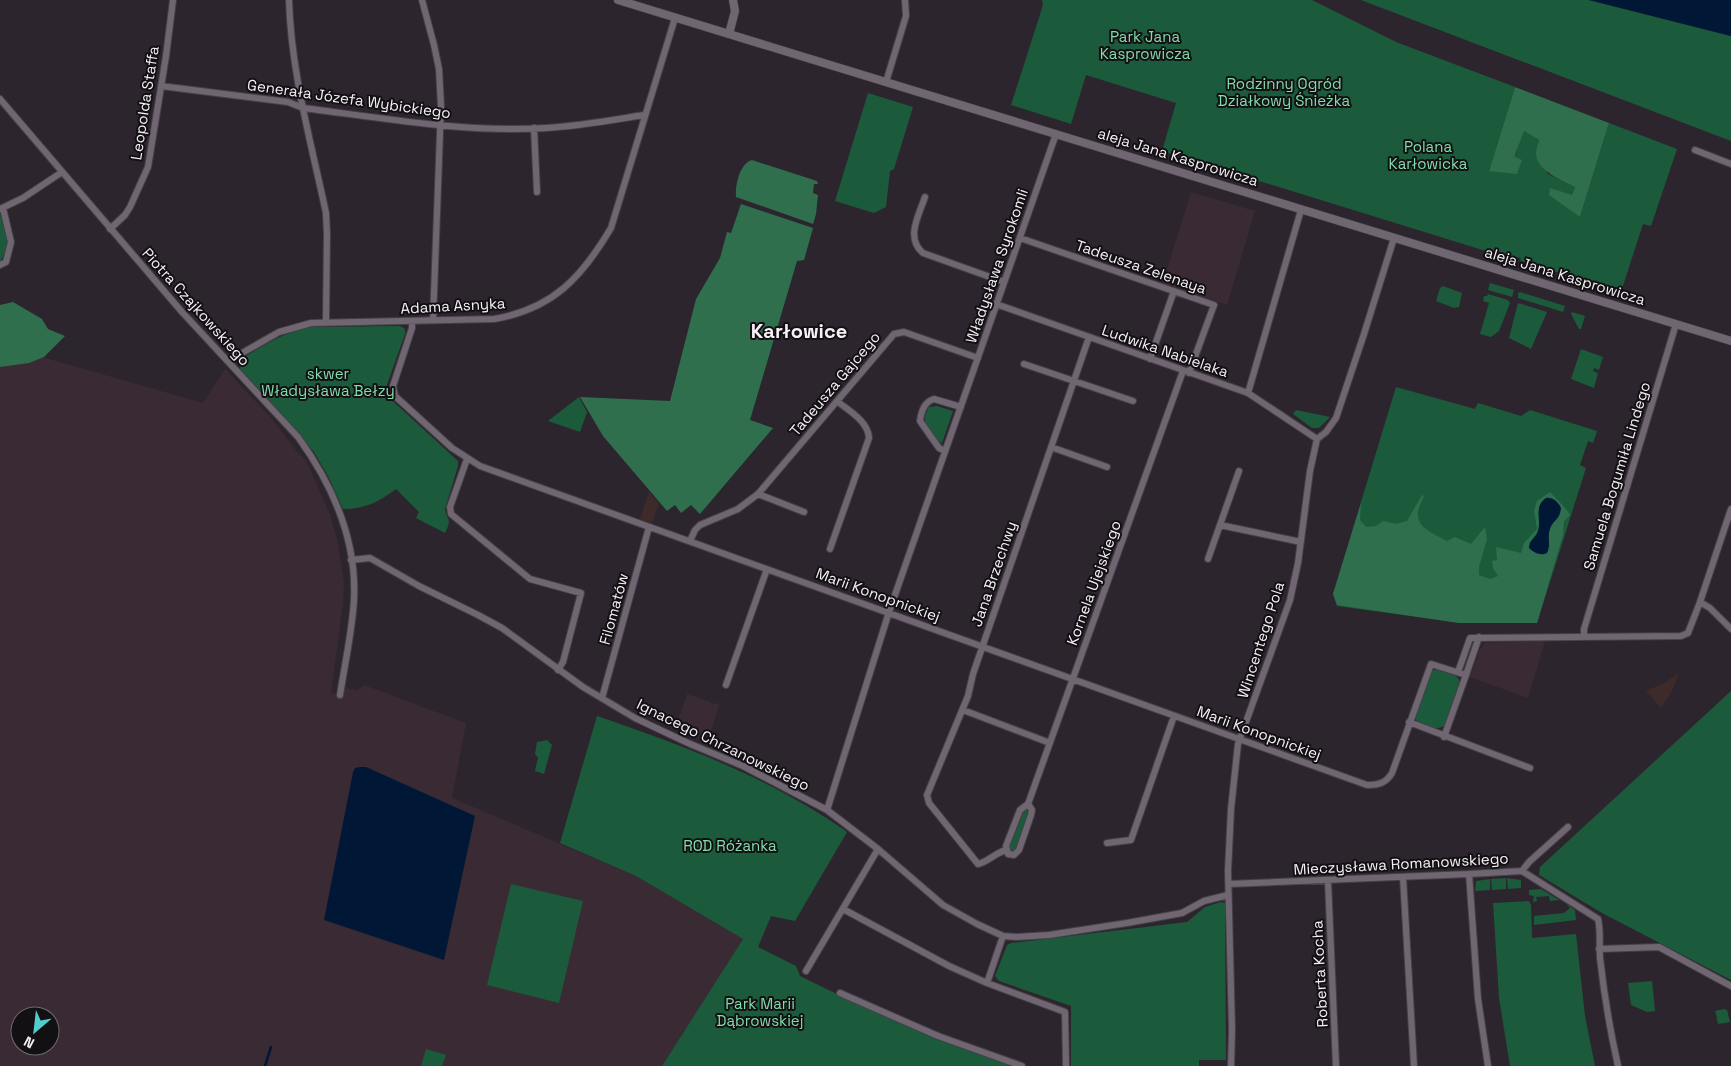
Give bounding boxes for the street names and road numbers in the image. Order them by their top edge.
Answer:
street label: Leopolda Staffa [126,44,163,161]
street label: Generała Józefa Wybickiego [246,75,452,122]
street label: aleja Jana Kasprowicza [1096,123,1261,190]
street label: Władysława Syrokomli [961,186,1032,346]
street label: Tadeusza Zelenaya [1073,235,1209,298]
street label: aleja Jana Kasprowicza [1483,242,1648,309]
street label: Piotra Czajkowskiego [138,244,254,370]
street label: Adama Asnyka [400,293,506,318]
street label: Ludwika Nabielaka [1099,320,1231,381]
street label: Tadeusza Gajcego [785,327,884,440]
street label: Samuela Bogumiła Lindego [1579,379,1654,572]
street label: Kornela Ujejskiego [1062,518,1125,648]
street label: Jana Brzechwy [967,519,1020,629]
street label: Marii Konopnickiej [813,563,943,626]
street label: Filomatów [595,571,632,647]
street label: Wincentego Pola [1233,579,1288,701]
street label: Ignacego Chrzanowskiego [634,694,813,795]
street label: Marii Konopnickiej [1194,701,1324,764]
street label: Mieczysława Romanowskiego [1293,848,1509,879]
street label: Roberta Kocha [1307,920,1332,1028]

